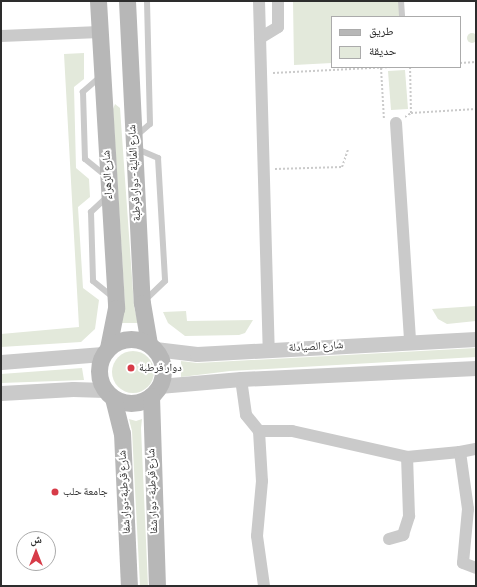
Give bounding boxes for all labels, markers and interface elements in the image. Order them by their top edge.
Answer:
legend [331,16,461,68]
text: طريق [369,24,394,39]
text: حديقة [369,44,397,59]
street label: شارع المالية - دوار قرطبة [126,124,144,222]
street label: شارع الزهراء [100,150,116,200]
street label: شارع الصيادلة [288,339,344,355]
place label: دوار قرطبة [139,361,182,375]
marker: دوار قرطبة [126,363,136,373]
street label: شارع قرطبة- دوار شفا [145,448,161,534]
street label: شارع قرطبة-دوار شفا [116,450,134,534]
place label: جامعة حلب [63,485,108,499]
marker: جامعة حلب [50,487,60,497]
north arrow [16,531,56,571]
text: ش [30,533,42,546]

